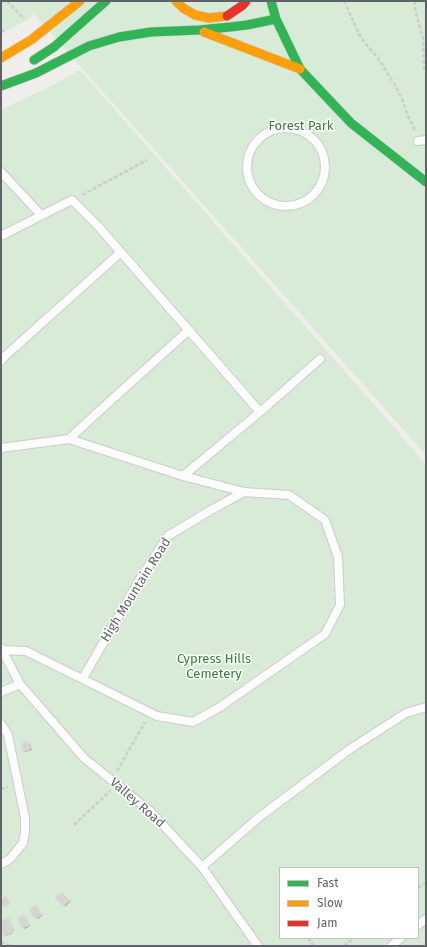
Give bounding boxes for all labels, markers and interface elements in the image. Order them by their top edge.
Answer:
park label: Forest Park [268,118,334,134]
street label: High Mountain Road [98,535,174,645]
park label: Cypress Hills Cemetery [177,651,251,682]
street label: Valley Road [106,775,168,831]
legend [279,867,419,939]
text: Fast [317,876,339,890]
text: Slow [317,896,343,910]
text: Jam [317,916,337,930]

